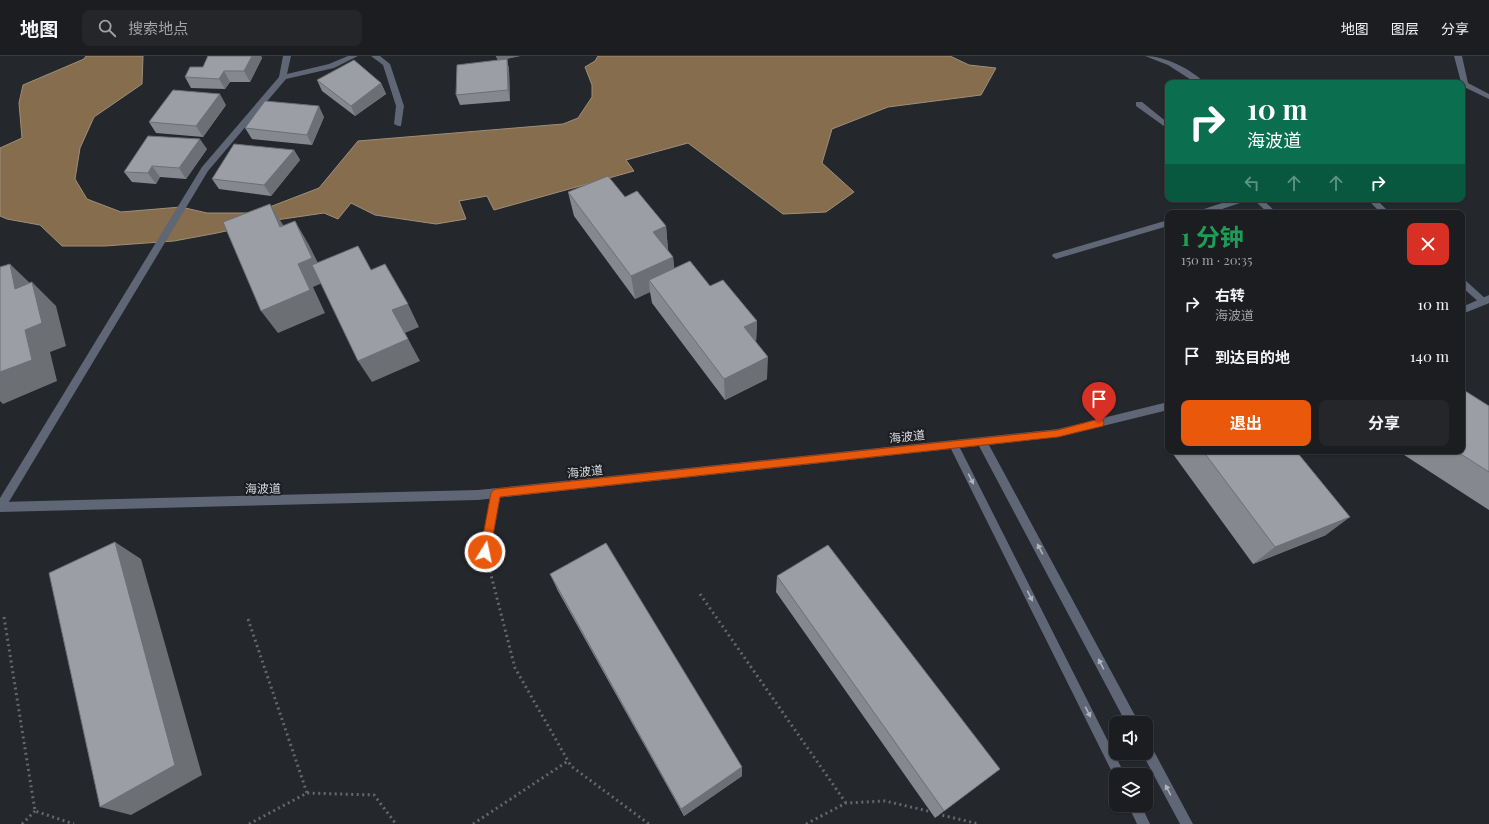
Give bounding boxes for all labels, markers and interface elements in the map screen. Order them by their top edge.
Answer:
search box [82,10,362,46]
text: 地图 [20,15,58,41]
icon: search [96,17,118,39]
text: 搜索地点 [128,18,188,38]
text: 地图 [1341,19,1369,38]
text: 图层 [1391,19,1419,38]
text: 分享 [1441,19,1469,38]
text: 10 m [1247,90,1308,127]
icon: right [1181,96,1233,148]
text: 海波道 [1247,128,1301,152]
icon: left [1241,172,1263,194]
icon: ahead [1283,172,1305,194]
icon: ahead [1325,172,1347,194]
icon: right [1367,172,1389,194]
text: 1 分钟 [1181,220,1244,252]
button: close [1407,223,1449,265]
text: 150 m · 20:35 [1181,251,1252,268]
text: 右转 [1215,285,1245,305]
icon: right [1181,293,1203,315]
text: 10 m [1417,294,1449,314]
text: 海波道 [1215,306,1254,323]
icon: arrive [1181,345,1203,367]
text: 140 m [1410,346,1449,366]
text: 到达目的地 [1215,347,1290,367]
pin [1082,382,1116,423]
icon: arrive [1088,388,1110,410]
button: 退出 [1181,400,1311,446]
button: 分享 [1319,400,1449,446]
street label: 海波道 [888,426,926,446]
street label: 海波道 [566,461,604,481]
one-way arrow [968,474,974,485]
street label: 海波道 [245,480,281,496]
position arrow [464,531,506,573]
one-way arrow [1036,543,1043,555]
one-way arrow [1026,590,1033,601]
one-way arrow [1098,658,1104,670]
one-way arrow [1085,706,1091,718]
map controls [1109,716,1153,812]
button: sound [1109,716,1153,760]
button: layers [1109,768,1153,812]
one-way arrow [1165,784,1172,795]

